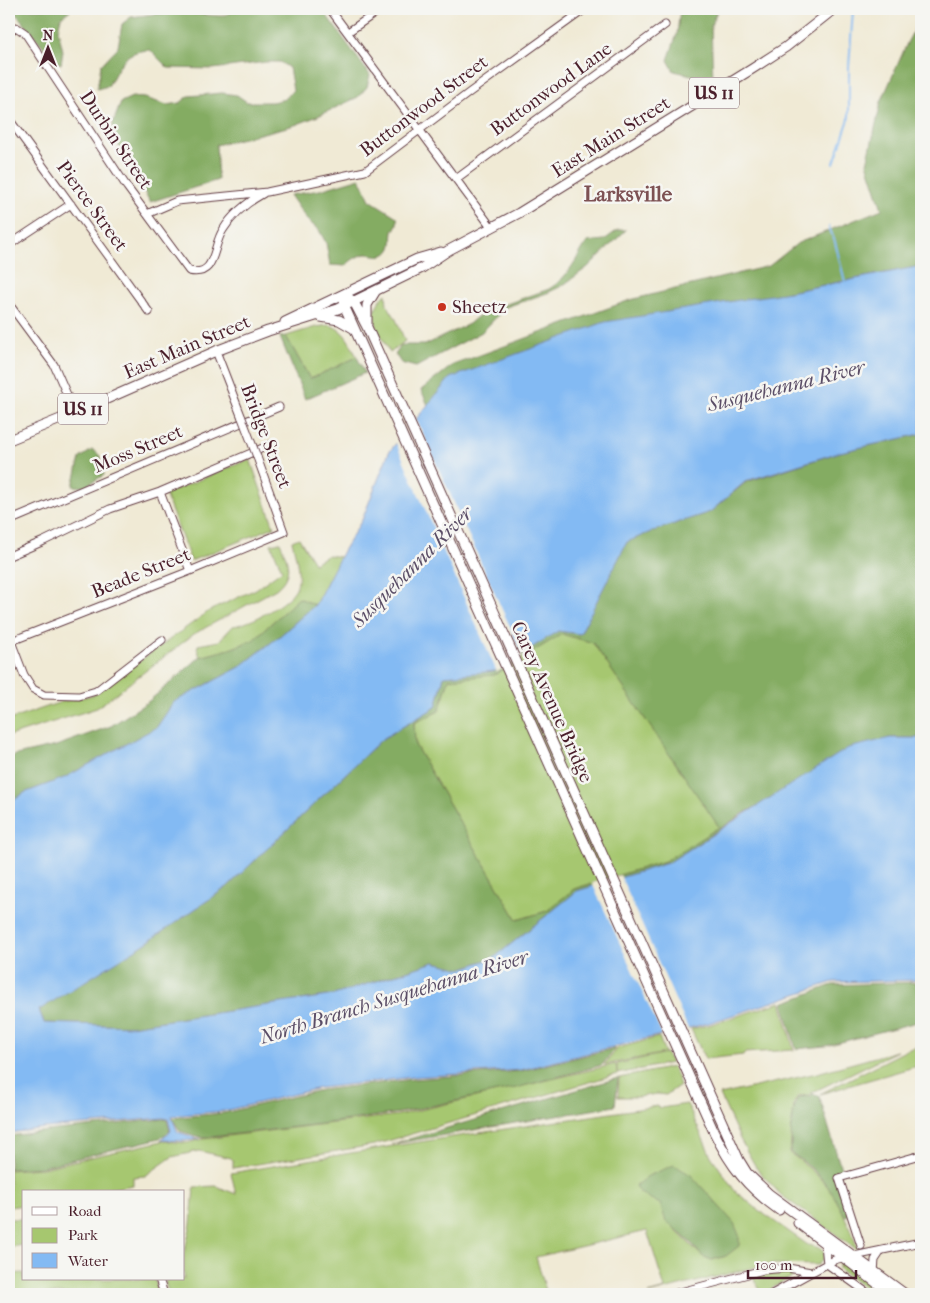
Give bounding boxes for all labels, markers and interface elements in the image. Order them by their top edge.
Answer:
north arrow [22,22,72,72]
text: N [43,27,54,44]
street label: Buttonwood Lane [486,38,616,140]
street label: Buttonwood Street [356,51,492,161]
road number: US 11 [689,78,739,109]
street label: Durbin Street [75,87,157,194]
street label: East Main Street [548,92,674,182]
street label: Pierce Street [52,157,132,256]
district label: Larksville [584,182,673,206]
place label: Sheetz [452,296,506,318]
marker: Sheetz [436,301,448,313]
street label: East Main Street [120,310,254,384]
water label: Susquehanna River [704,355,869,417]
street label: Bridge Street [236,381,296,492]
road number: US 11 [58,394,108,424]
street label: Moss Street [90,420,186,478]
water label: Susquehanna River [346,500,479,633]
street label: Beade Street [88,543,194,603]
street label: Carey Avenue Bridge [507,618,597,786]
water label: North Branch Susquehanna River [256,945,533,1049]
legend [22,1190,185,1280]
text: Road [68,1202,102,1220]
text: Park [68,1226,98,1244]
scale bar [748,1248,855,1280]
text: Water [67,1252,108,1270]
text: 100 m [755,1256,793,1274]

